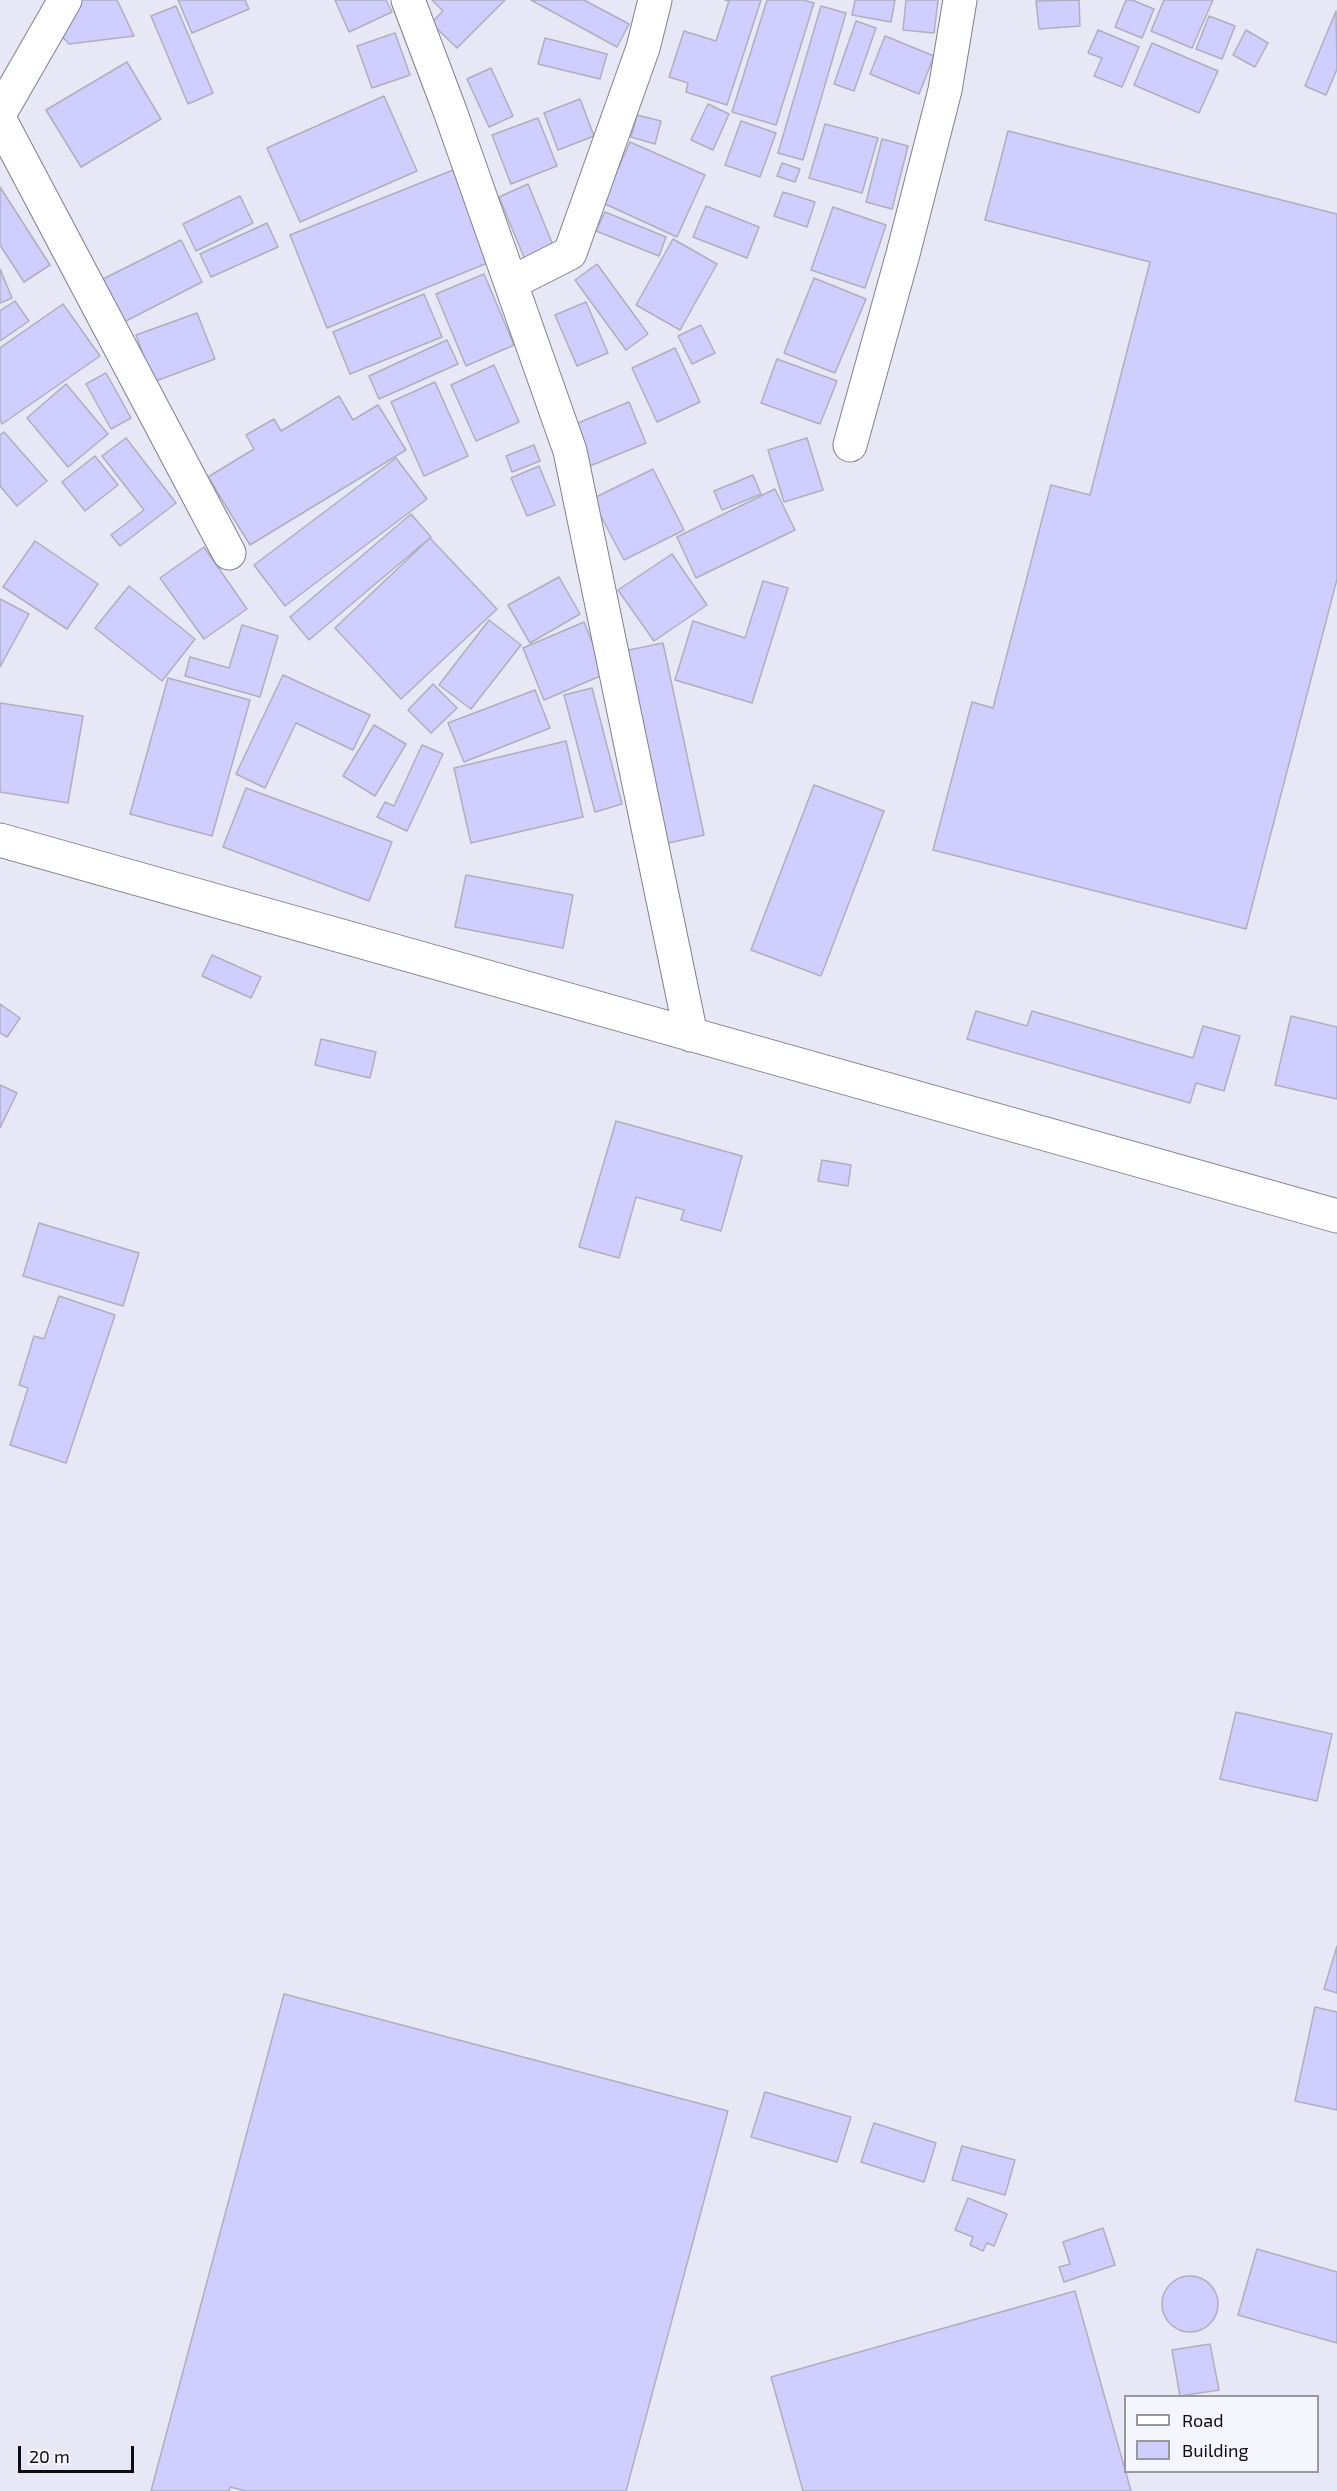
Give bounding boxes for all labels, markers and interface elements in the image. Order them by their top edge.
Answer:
legend [1124,2395,1319,2473]
text: Road [1182,2409,1223,2431]
scale bar [21,2434,136,2472]
text: Building [1182,2439,1249,2461]
text: 20 m [29,2445,70,2467]

